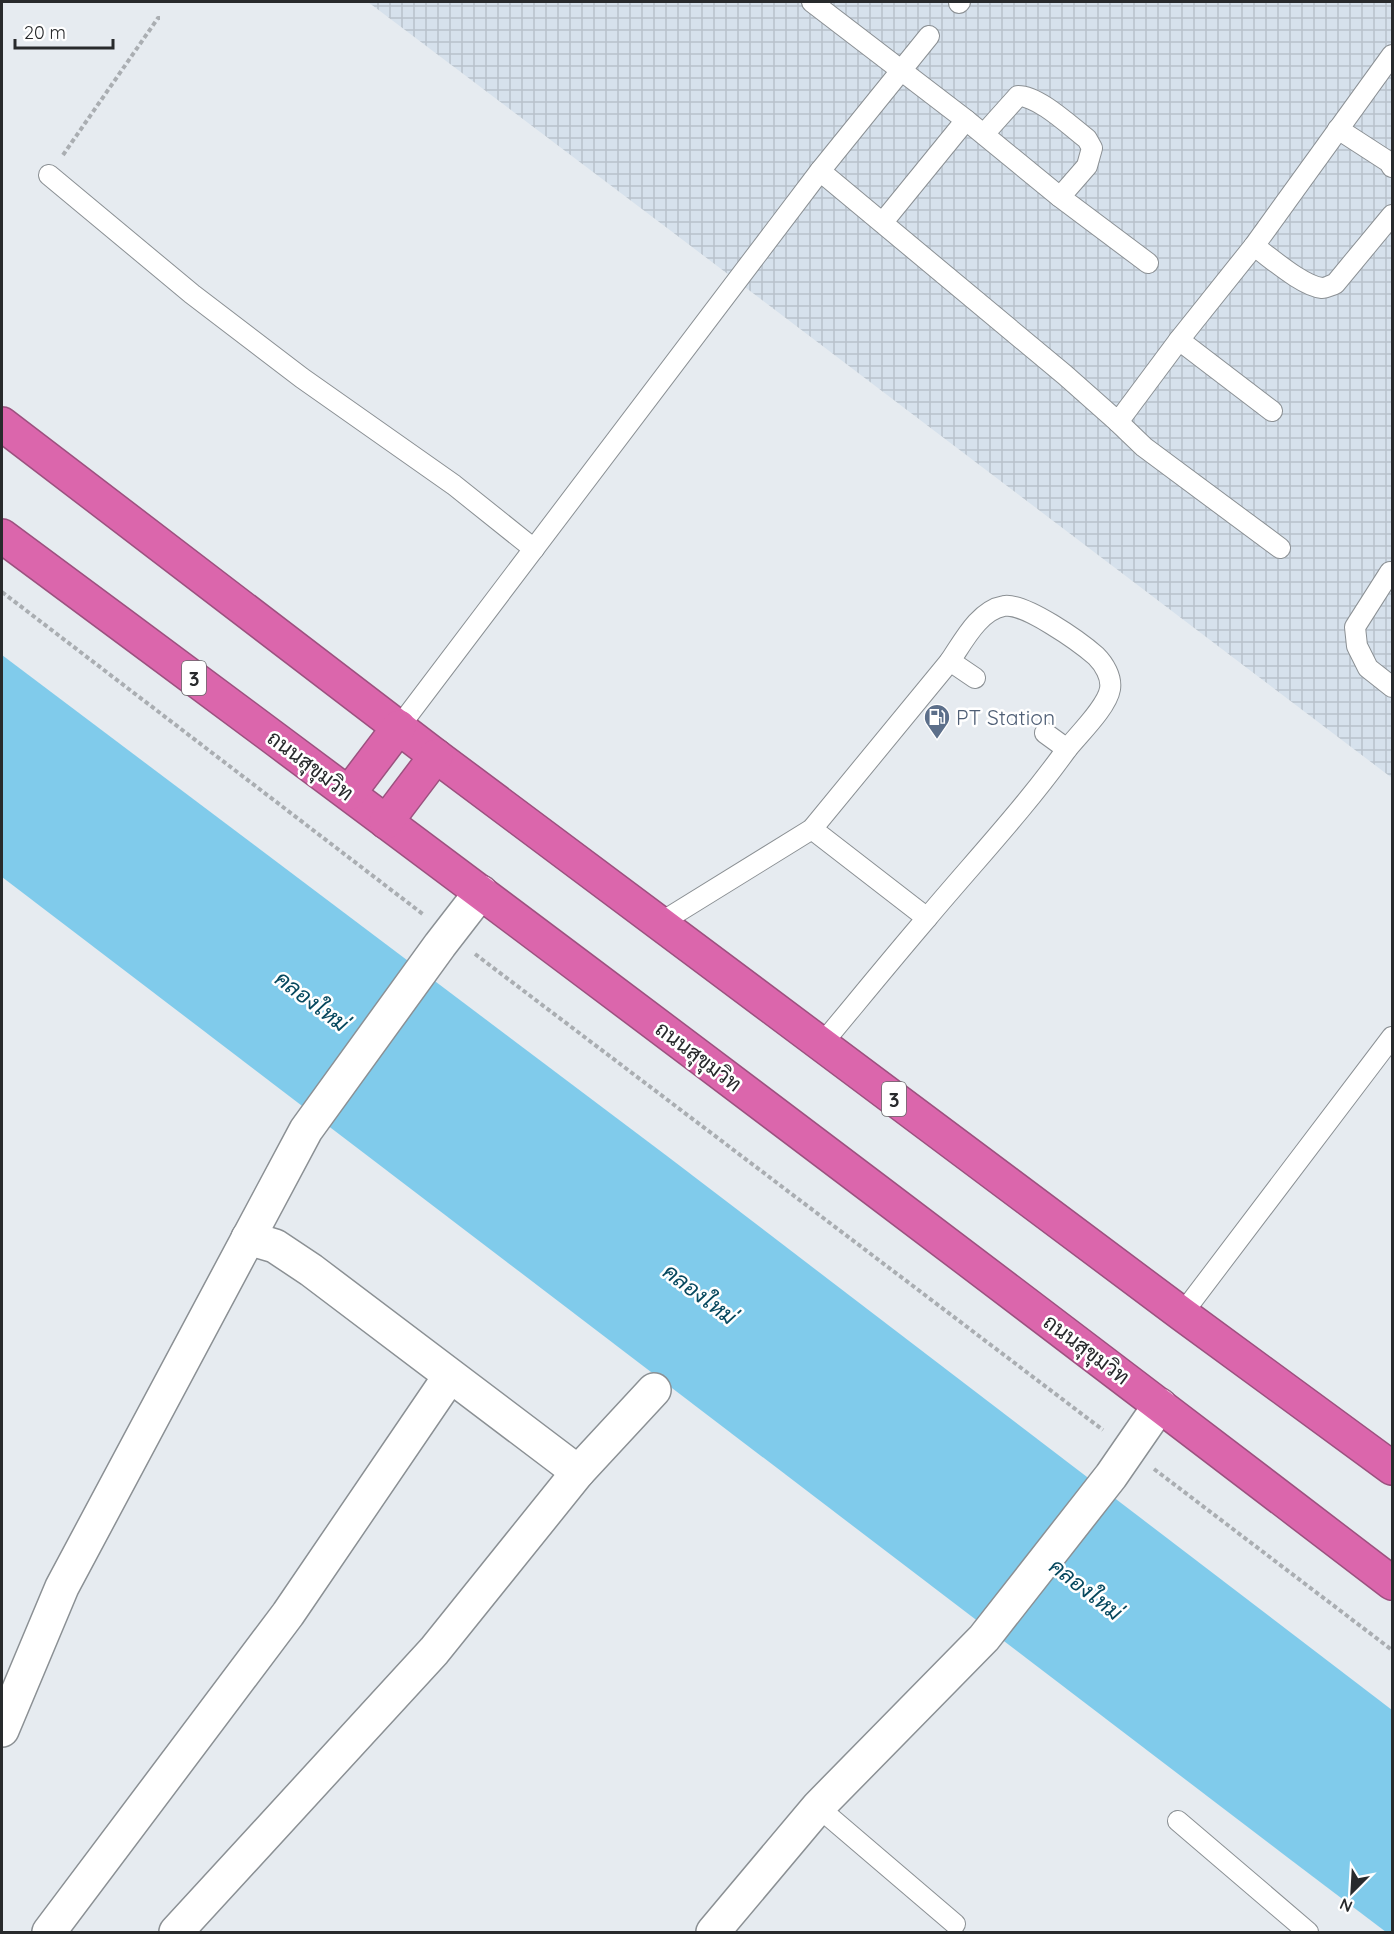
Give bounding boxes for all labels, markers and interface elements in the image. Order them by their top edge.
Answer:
scale bar [15,12,112,50]
text: 20 m [24,21,66,44]
road number: 3 [182,661,206,695]
fuel station icon: PT Station [922,702,952,740]
place label: PT Station [956,704,1055,730]
street label: ถนนสุขุมวิท [262,724,359,807]
water label: คลองใหม่ [270,964,355,1038]
street label: ถนนสุขุมวิท [650,1015,747,1098]
road number: 3 [882,1082,906,1116]
water label: คลองใหม่ [658,1257,743,1331]
street label: ถนนสุขุมวิท [1038,1308,1135,1391]
water label: คลองใหม่ [1044,1552,1129,1627]
north arrow [1322,1862,1382,1922]
text: N [1336,1894,1355,1917]

